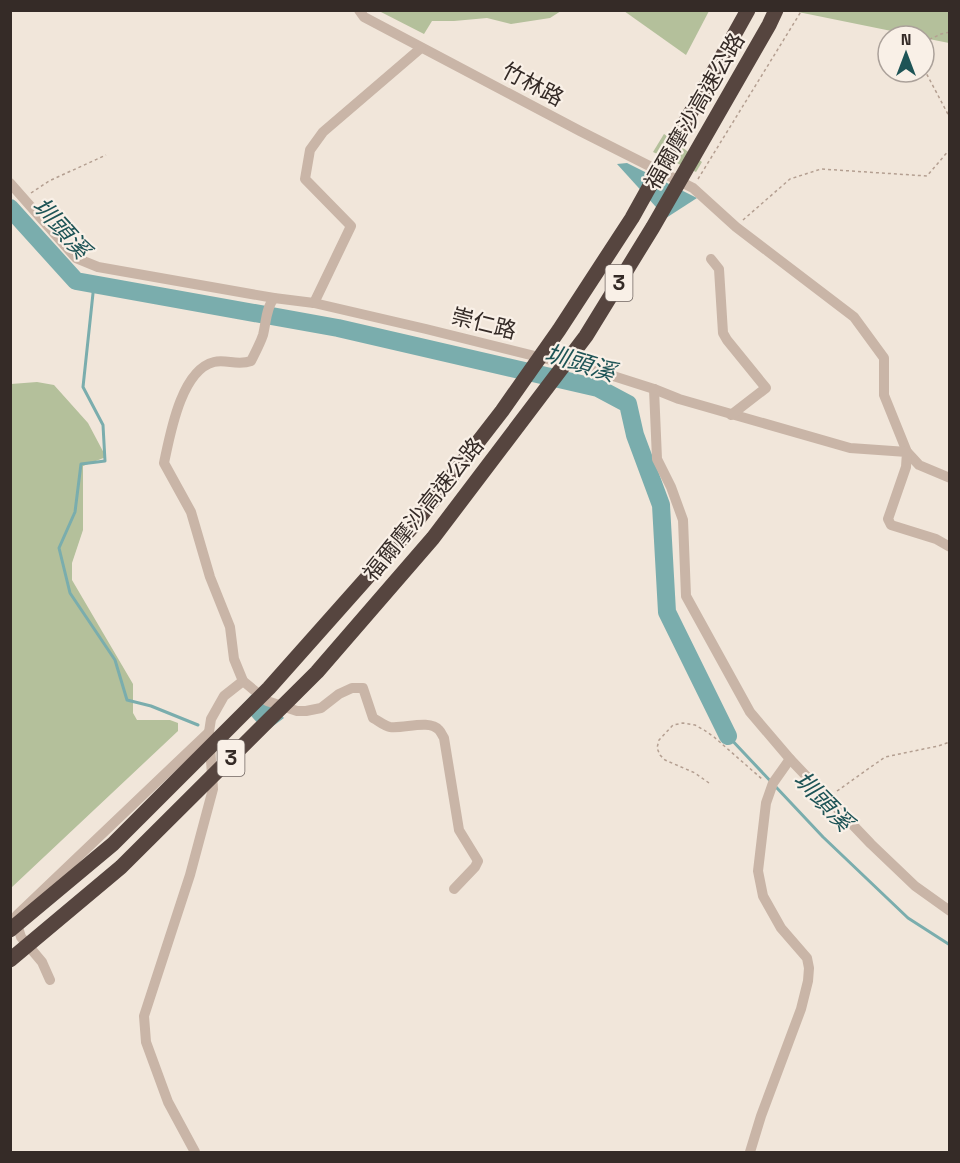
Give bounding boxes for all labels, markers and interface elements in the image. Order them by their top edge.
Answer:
north arrow [876,24,936,84]
street label: 福爾摩沙高速公路 [638,28,750,194]
text: N [901,29,911,50]
street label: 竹林路 [497,56,569,112]
water label: 圳頭溪 [26,191,99,267]
road number: 3 [606,265,632,301]
street label: 崇仁路 [449,301,519,345]
water label: 圳頭溪 [541,337,622,389]
street label: 福爾摩沙高速公路 [357,432,489,586]
road number: 3 [218,740,244,776]
water label: 圳頭溪 [787,764,862,839]

